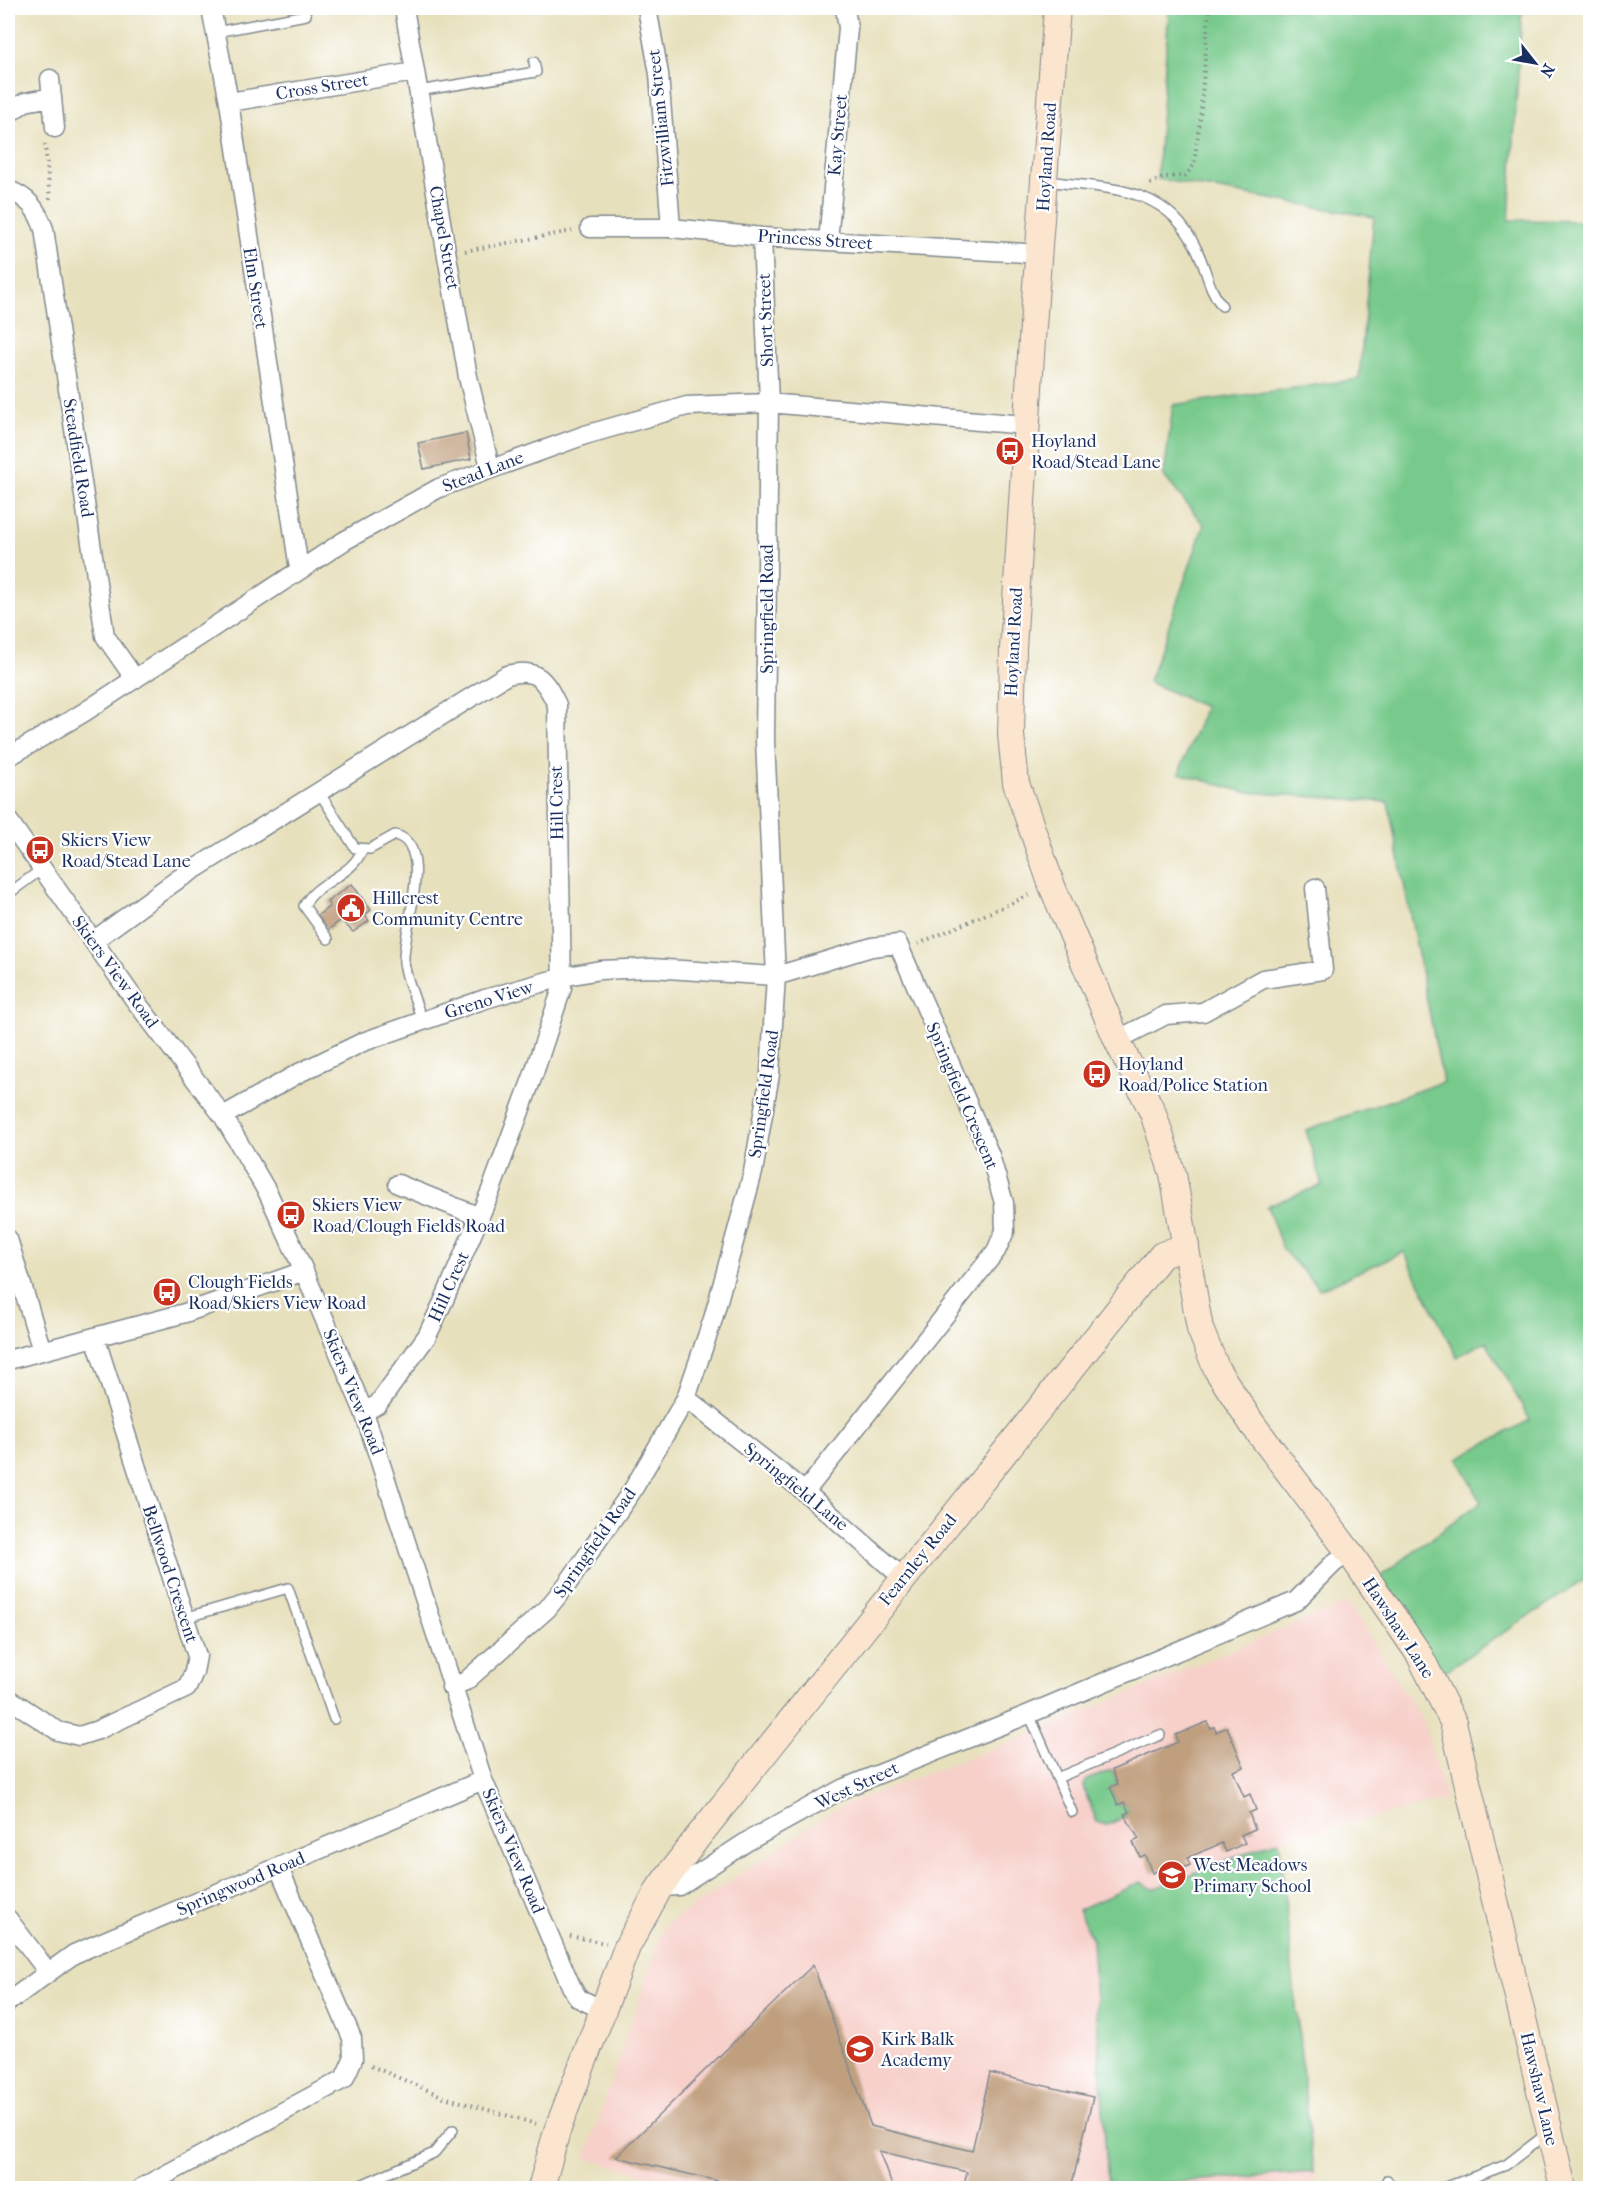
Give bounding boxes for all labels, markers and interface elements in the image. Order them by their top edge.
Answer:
north arrow [1505,33,1565,93]
street label: Fitzwilliam Street [643,48,679,188]
text: N [1536,60,1559,81]
street label: Cross Street [274,69,370,105]
street label: Kay Street [824,93,852,177]
street label: Hoyland Road [1033,101,1061,212]
street label: Chapel Street [424,184,464,292]
street label: Princess Street [757,225,874,255]
street label: Elm Street [238,246,272,331]
street label: Short Street [754,272,778,367]
street label: Steadfield Road [58,397,98,519]
place label: Hoyland Road/Stead Lane [1031,431,1161,473]
bus stop icon: Hoyland Road/Stead Lane [994,435,1026,467]
street label: Stead Lane [440,447,527,497]
street label: Springfield Road [757,544,778,674]
street label: Hoyland Road [1001,587,1027,697]
street label: Hill Crest [546,765,568,841]
place label: Skiers View Road/Stead Lane [61,830,191,872]
bus stop icon: Skiers View Road/Stead Lane [24,834,56,866]
place label: Hillcrest Community Centre [372,888,523,930]
public building icon: Hillcrest Community Centre [335,892,367,924]
street label: Skiers View Road [67,912,163,1032]
street label: Greno View [442,976,536,1023]
street label: Springfield Crescent [921,1019,1003,1173]
street label: Springfield Road [745,1028,783,1160]
place label: Hoyland Road/Police Station [1118,1054,1268,1096]
bus stop icon: Hoyland Road/Police Station [1081,1058,1113,1090]
place label: Skiers View Road/Clough Fields Road [312,1195,505,1237]
bus stop icon: Skiers View Road/Clough Fields Road [275,1199,307,1231]
street label: Hill Crest [424,1248,474,1326]
place label: Clough Fields Road/Skiers View Road [188,1272,366,1314]
bus stop icon: Clough Fields Road/Skiers View Road [151,1276,183,1308]
street label: Skiers View Road [318,1326,388,1458]
street label: Springfield Lane [740,1439,852,1535]
street label: Springfield Road [549,1484,641,1602]
street label: Bellwood Crescent [138,1502,202,1646]
street label: Fearnley Road [875,1510,961,1610]
street label: Hawshaw Lane [1358,1574,1438,1682]
street label: West Street [811,1757,903,1815]
street label: Skiers View Road [477,1785,549,1917]
street label: Springwood Road [174,1847,309,1921]
place label: West Meadows Primary School [1192,1855,1312,1897]
school or university icon: West Meadows Primary School [1156,1859,1188,1891]
place label: Kirk Balk Academy [880,2029,955,2071]
street label: Hawshaw Lane [1516,2030,1562,2148]
school or university icon: Kirk Balk Academy [844,2033,876,2065]

